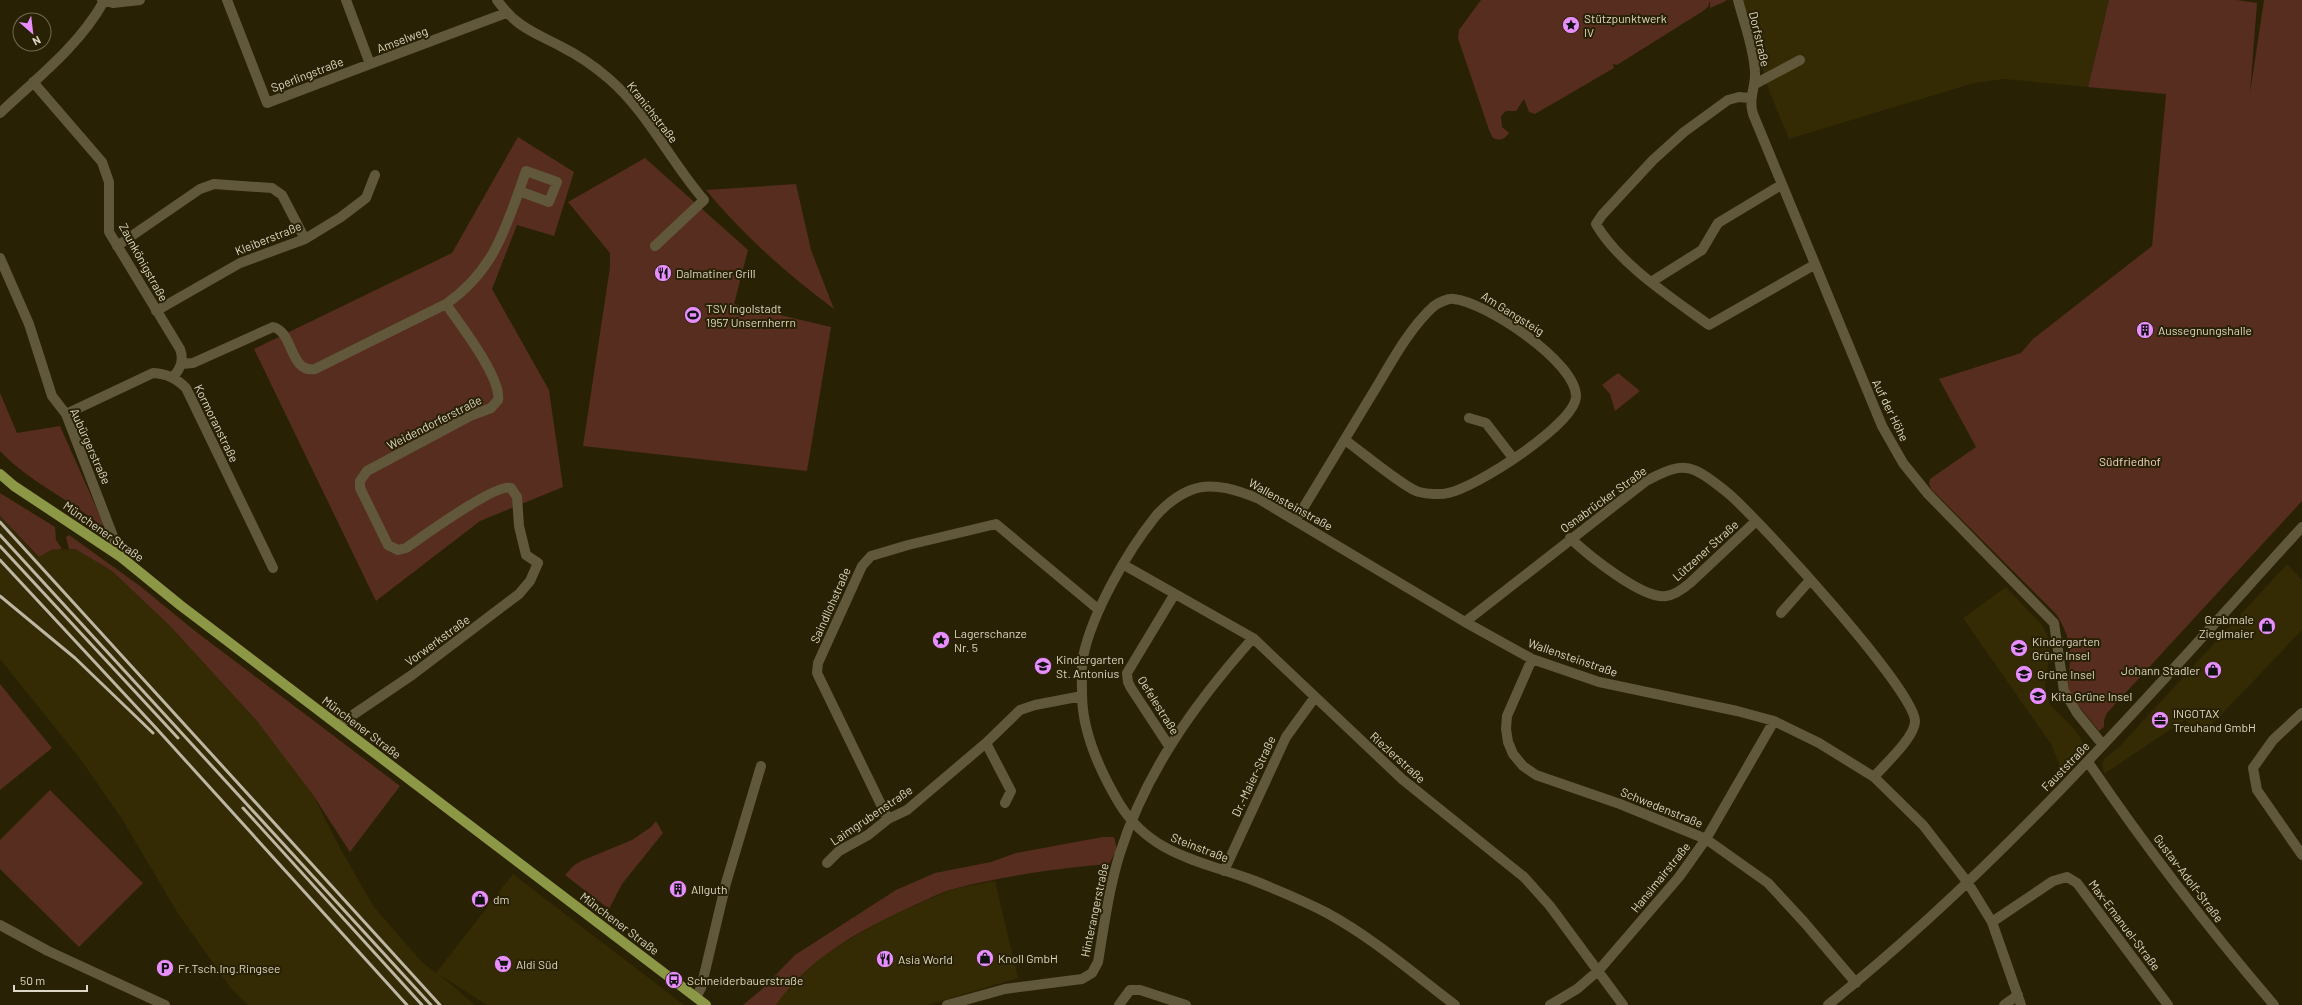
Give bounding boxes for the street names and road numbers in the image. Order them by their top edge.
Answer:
street label: Dorfstraße [1747,10,1773,68]
street label: Amselweg [375,23,429,55]
street label: Sperlingstraße [269,54,345,94]
street label: Kranichstraße [625,79,681,145]
street label: Kleiberstraße [233,218,303,258]
street label: Zaunkönigstraße [117,220,171,304]
street label: Am Gangsteig [1479,288,1547,338]
street label: Auf der Höhe [1870,377,1912,443]
street label: Kormoranstraße [192,382,242,464]
street label: Weidendorferstraße [384,392,484,452]
street label: Aubürgerstraße [68,406,114,486]
street label: Osnabrücker Straße [1557,463,1649,535]
street label: Wallensteinstraße [1246,475,1336,533]
street label: Münchener Straße [61,498,147,564]
street label: Lützener Straße [1669,517,1741,583]
street label: Saindllohstraße [807,565,853,645]
street label: Vorwerkstraße [402,612,472,668]
street label: Wallensteinstraße [1526,635,1620,679]
street label: Oefelestraße [1135,673,1183,737]
street label: Münchener Straße [320,693,404,761]
street label: Riezlerstraße [1368,729,1428,785]
street label: Dr.-Maier-Straße [1228,733,1278,819]
street label: Fauststraße [2038,739,2092,793]
street label: Laimgrubenstraße [827,782,915,848]
street label: Schwedenstraße [1619,784,1705,830]
street label: Steinstraße [1169,830,1231,864]
street label: Gustav-Adolf-Straße [2151,831,2227,925]
street label: Hanslmairstraße [1627,839,1693,915]
street label: Hinterangerstraße [1077,862,1111,958]
street label: Max-Emanuel-Straße [2086,877,2164,973]
street label: Münchener Straße [578,889,662,957]

